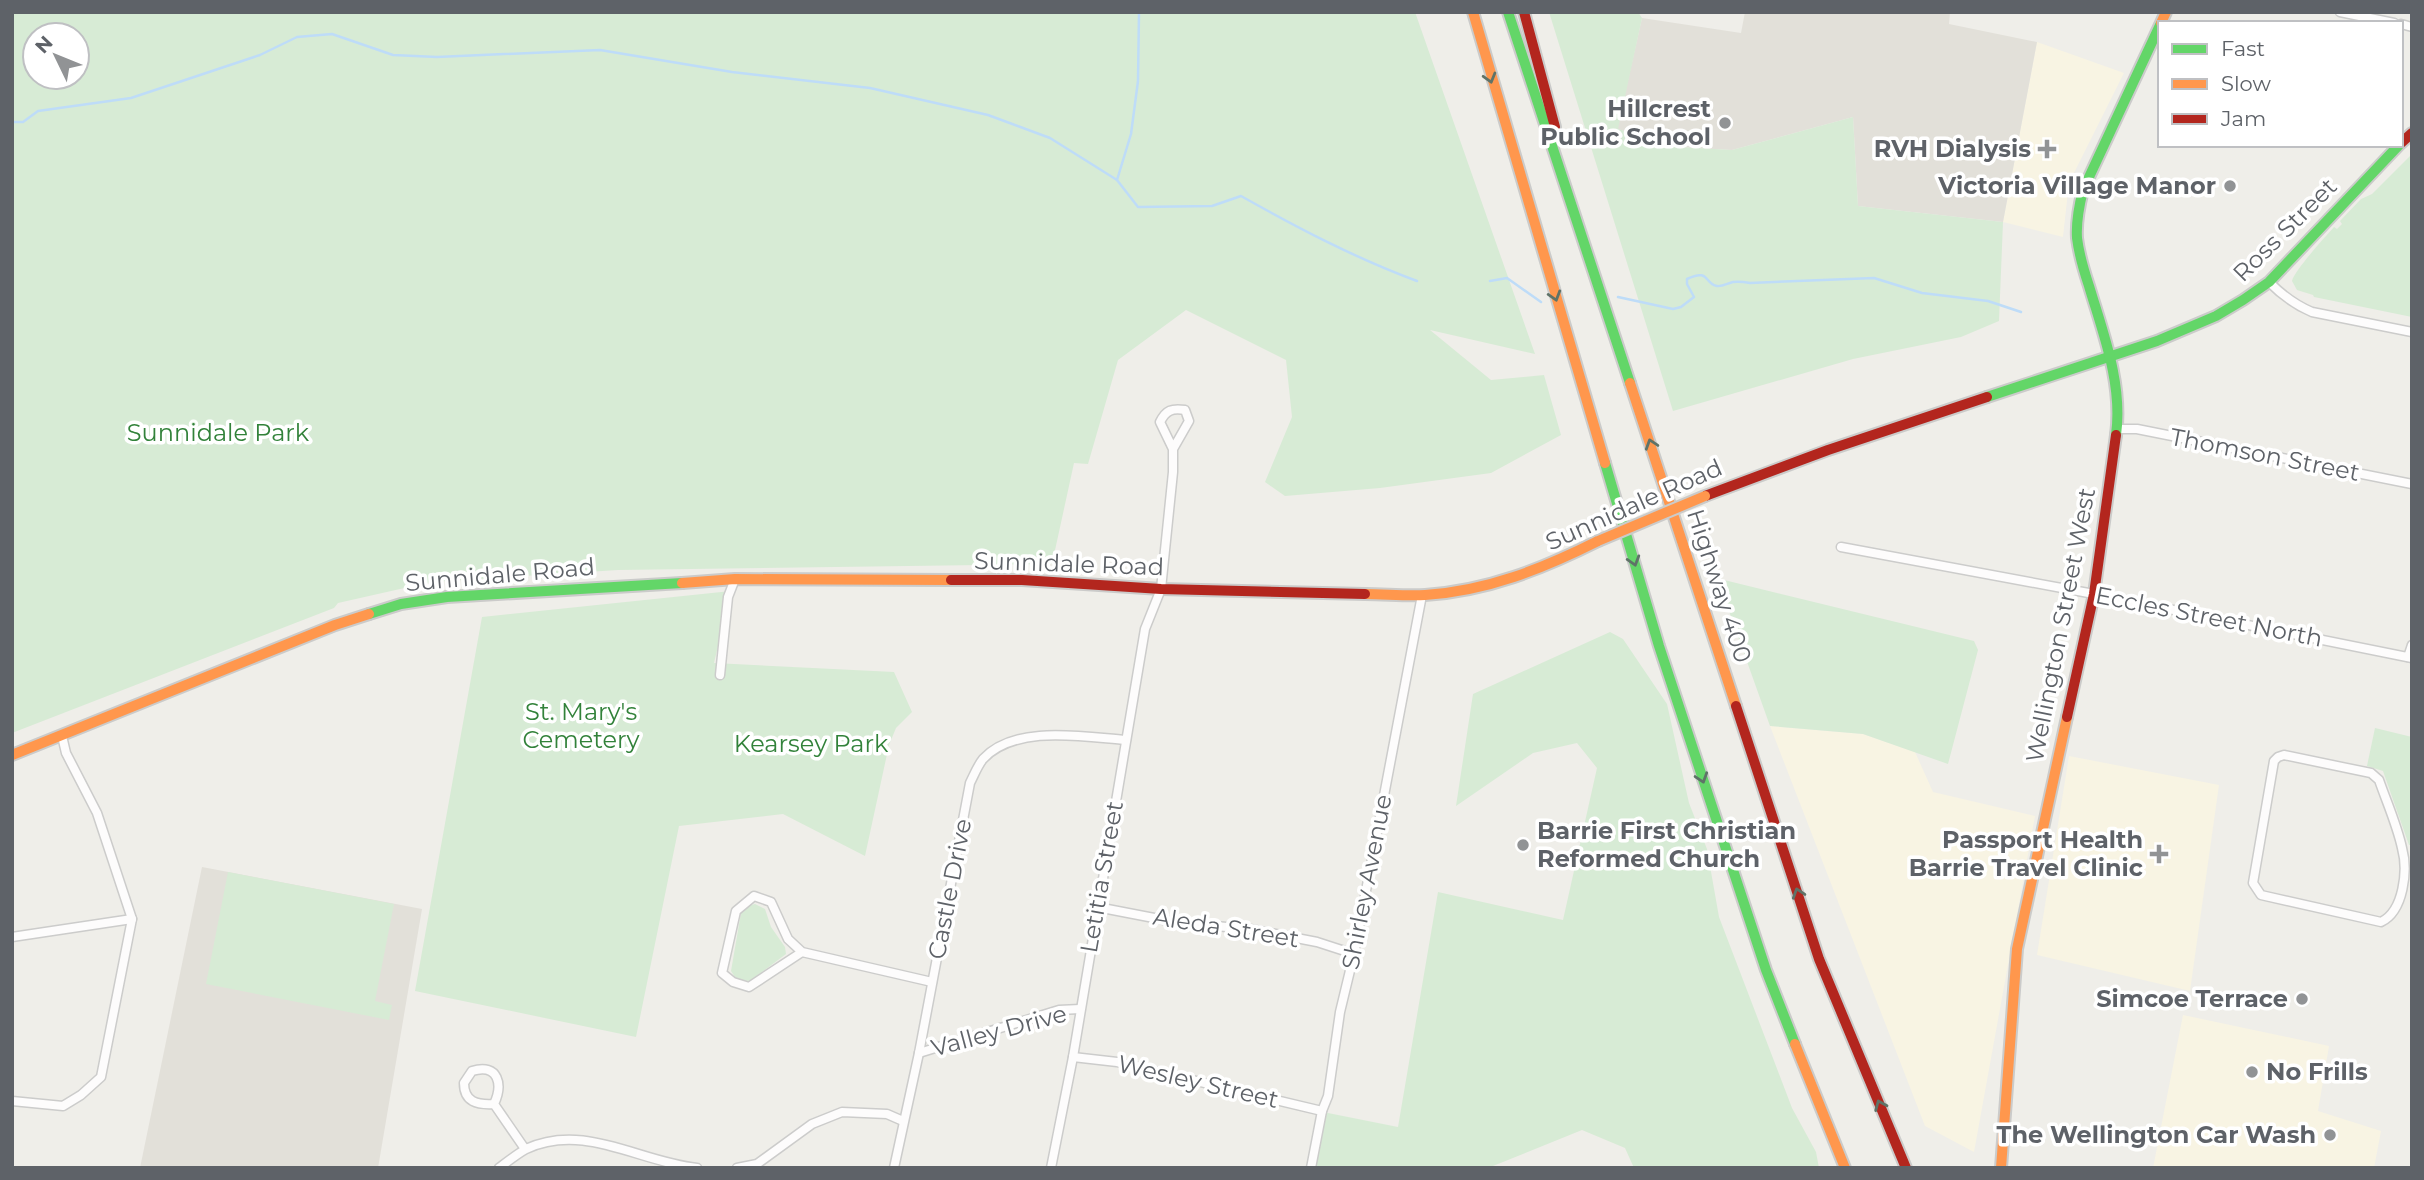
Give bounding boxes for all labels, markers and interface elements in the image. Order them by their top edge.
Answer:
north arrow [21,21,91,91]
legend [2158,21,2403,147]
text: N [30,31,58,58]
text: Fast [2221,36,2265,61]
text: Slow [2221,71,2271,96]
one-way arrow [1482,72,1497,84]
place label: Hillcrest Public School [1540,94,1712,151]
text: Jam [2220,106,2266,131]
marker: Hillcrest Public School [1717,115,1733,131]
place label: RVH Dialysis [1874,134,2031,163]
marker: RVH Dialysis [2037,139,2057,159]
place label: Victoria Village Manor [1937,171,2216,200]
street label: Ross Street [2227,172,2343,288]
marker: Victoria Village Manor [2222,178,2238,194]
one-way arrow [1547,290,1561,302]
park label: Sunnidale Park [127,418,310,447]
street label: Thomson Street [2168,422,2363,487]
one-way arrow [1645,438,1659,450]
street label: Sunnidale Road [1541,453,1727,556]
street label: Wellington Street West [2020,485,2101,765]
street label: Highway 400 [1681,505,1758,666]
street label: Sunnidale Road [973,546,1165,581]
street label: Sunnidale Road [404,552,596,597]
one-way arrow [1625,555,1640,567]
street label: Eccles Street North [2093,580,2325,653]
park label: St. Mary's Cemetery [522,697,640,754]
park label: Kearsey Park [734,729,889,758]
one-way arrow [1694,772,1708,784]
street label: Shirley Avenue [1335,792,1398,972]
street label: Letitia Street [1074,798,1129,955]
street label: Castle Drive [922,816,977,962]
place label: Barrie First Christian Reformed Church [1537,816,1796,873]
place label: Passport Health Barrie Travel Clinic [1909,825,2143,882]
marker: Barrie First Christian Reformed Church [1515,837,1531,853]
marker: Passport Health Barrie Travel Clinic [2149,844,2169,864]
one-way arrow [1791,887,1806,899]
street label: Aleda Street [1151,902,1301,953]
place label: Simcoe Terrace [2096,984,2288,1013]
marker: Simcoe Terrace [2294,991,2310,1007]
street label: Valley Drive [928,999,1070,1063]
street label: Wesley Street [1115,1049,1282,1114]
place label: No Frills [2266,1057,2368,1086]
marker: No Frills [2244,1064,2260,1080]
one-way arrow [1874,1099,1888,1112]
place label: The Wellington Car Wash [1997,1120,2316,1149]
marker: The Wellington Car Wash [2322,1127,2338,1143]

